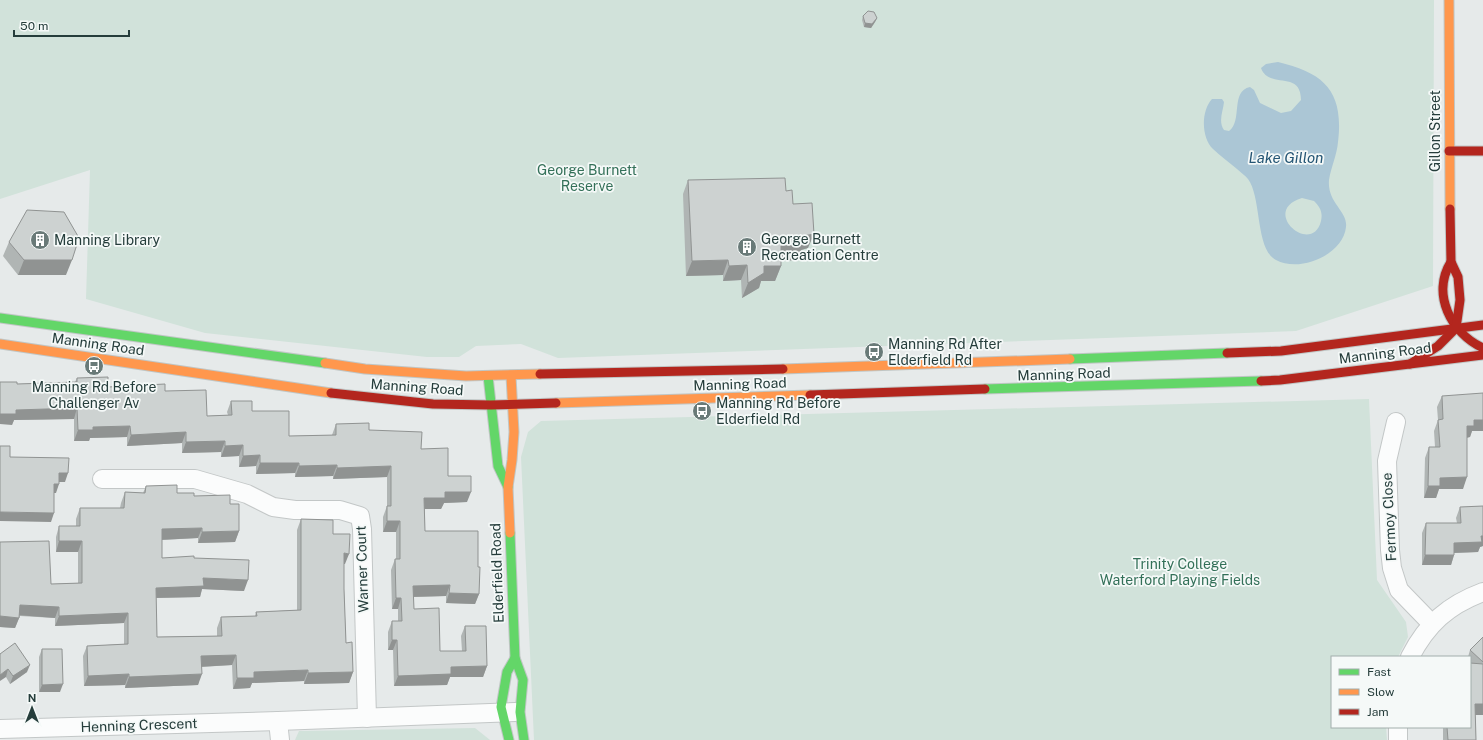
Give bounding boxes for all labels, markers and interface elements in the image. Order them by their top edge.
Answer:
scale bar [14,12,129,38]
text: 50 m [20,19,48,33]
street label: Gillon Street [1427,90,1443,172]
water label: Lake Gillon [1249,149,1323,166]
park label: George Burnett Reserve [537,162,637,194]
building icon: Manning Library [29,229,51,251]
place label: George Burnett Recreation Centre [761,231,879,263]
place label: Manning Library [54,232,161,248]
building icon: George Burnett Recreation Centre [736,236,758,258]
street label: Manning Road [51,330,145,358]
place label: Manning Rd After Elderfield Rd [888,336,1002,368]
street label: Manning Road [1338,339,1432,367]
bus stop icon: Manning Rd After Elderfield Rd [863,341,885,363]
bus stop icon: Manning Rd Before Challenger Av [83,355,105,377]
street label: Manning Road [1017,364,1111,384]
street label: Manning Road [693,374,787,394]
street label: Manning Road [370,376,464,398]
place label: Manning Rd Before Challenger Av [32,379,156,411]
place label: Manning Rd Before Elderfield Rd [716,395,841,427]
bus stop icon: Manning Rd Before Elderfield Rd [691,400,713,422]
street label: Fermoy Close [1379,472,1399,562]
street label: Elderfield Road [487,523,507,623]
street label: Warner Court [352,525,372,613]
park label: Trinity College Waterford Playing Fields [1100,556,1260,588]
legend [1331,656,1471,728]
text: Fast [1367,665,1392,679]
text: Slow [1367,685,1395,699]
north arrow [12,688,52,728]
text: N [28,692,36,704]
text: Jam [1367,705,1389,719]
street label: Henning Crescent [80,715,198,735]

